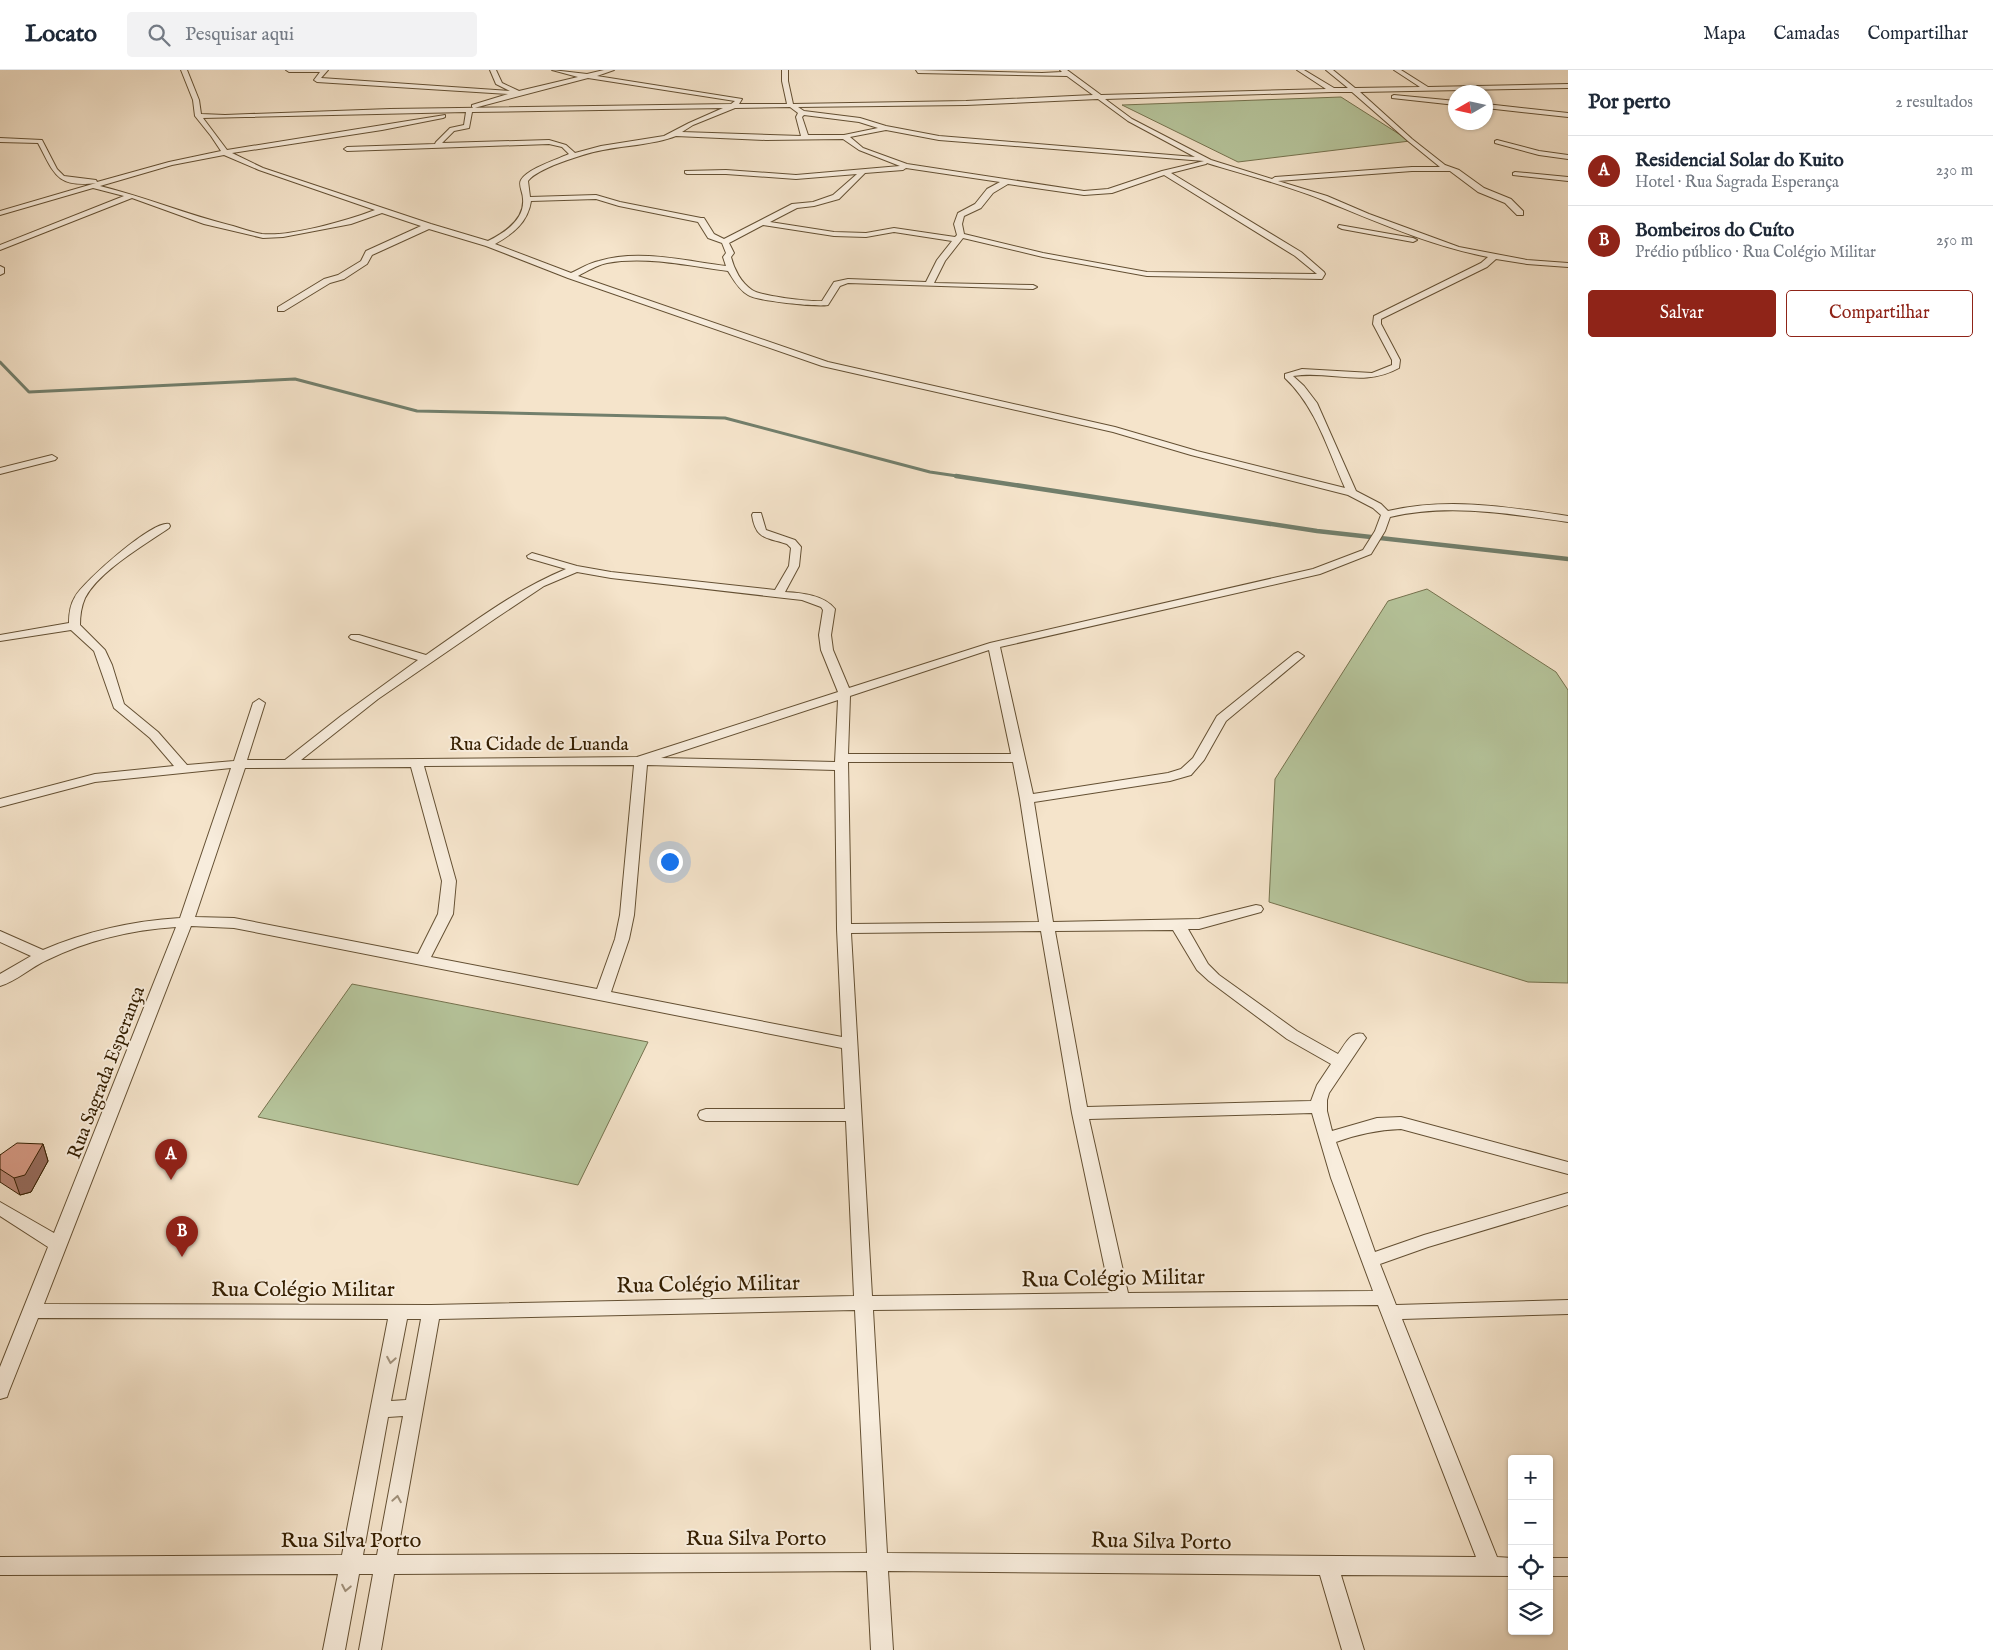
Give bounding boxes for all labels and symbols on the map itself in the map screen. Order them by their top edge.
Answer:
north arrow [1448,85,1493,130]
street label: Rua Cidade de Luanda [449,733,630,757]
your location [657,849,683,875]
street label: Rua Sagrada Esperança [63,982,151,1162]
pin: A [155,1139,187,1180]
pin: B [166,1216,198,1257]
street label: Rua Colégio Militar [1021,1263,1205,1295]
street label: Rua Colégio Militar [616,1269,800,1301]
street label: Rua Colégio Militar [211,1276,395,1304]
one-way arrow [386,1355,396,1364]
one-way arrow [391,1494,401,1503]
street label: Rua Silva Porto [686,1525,827,1553]
street label: Rua Silva Porto [281,1527,422,1555]
street label: Rua Silva Porto [1090,1527,1232,1557]
one-way arrow [342,1584,352,1592]

